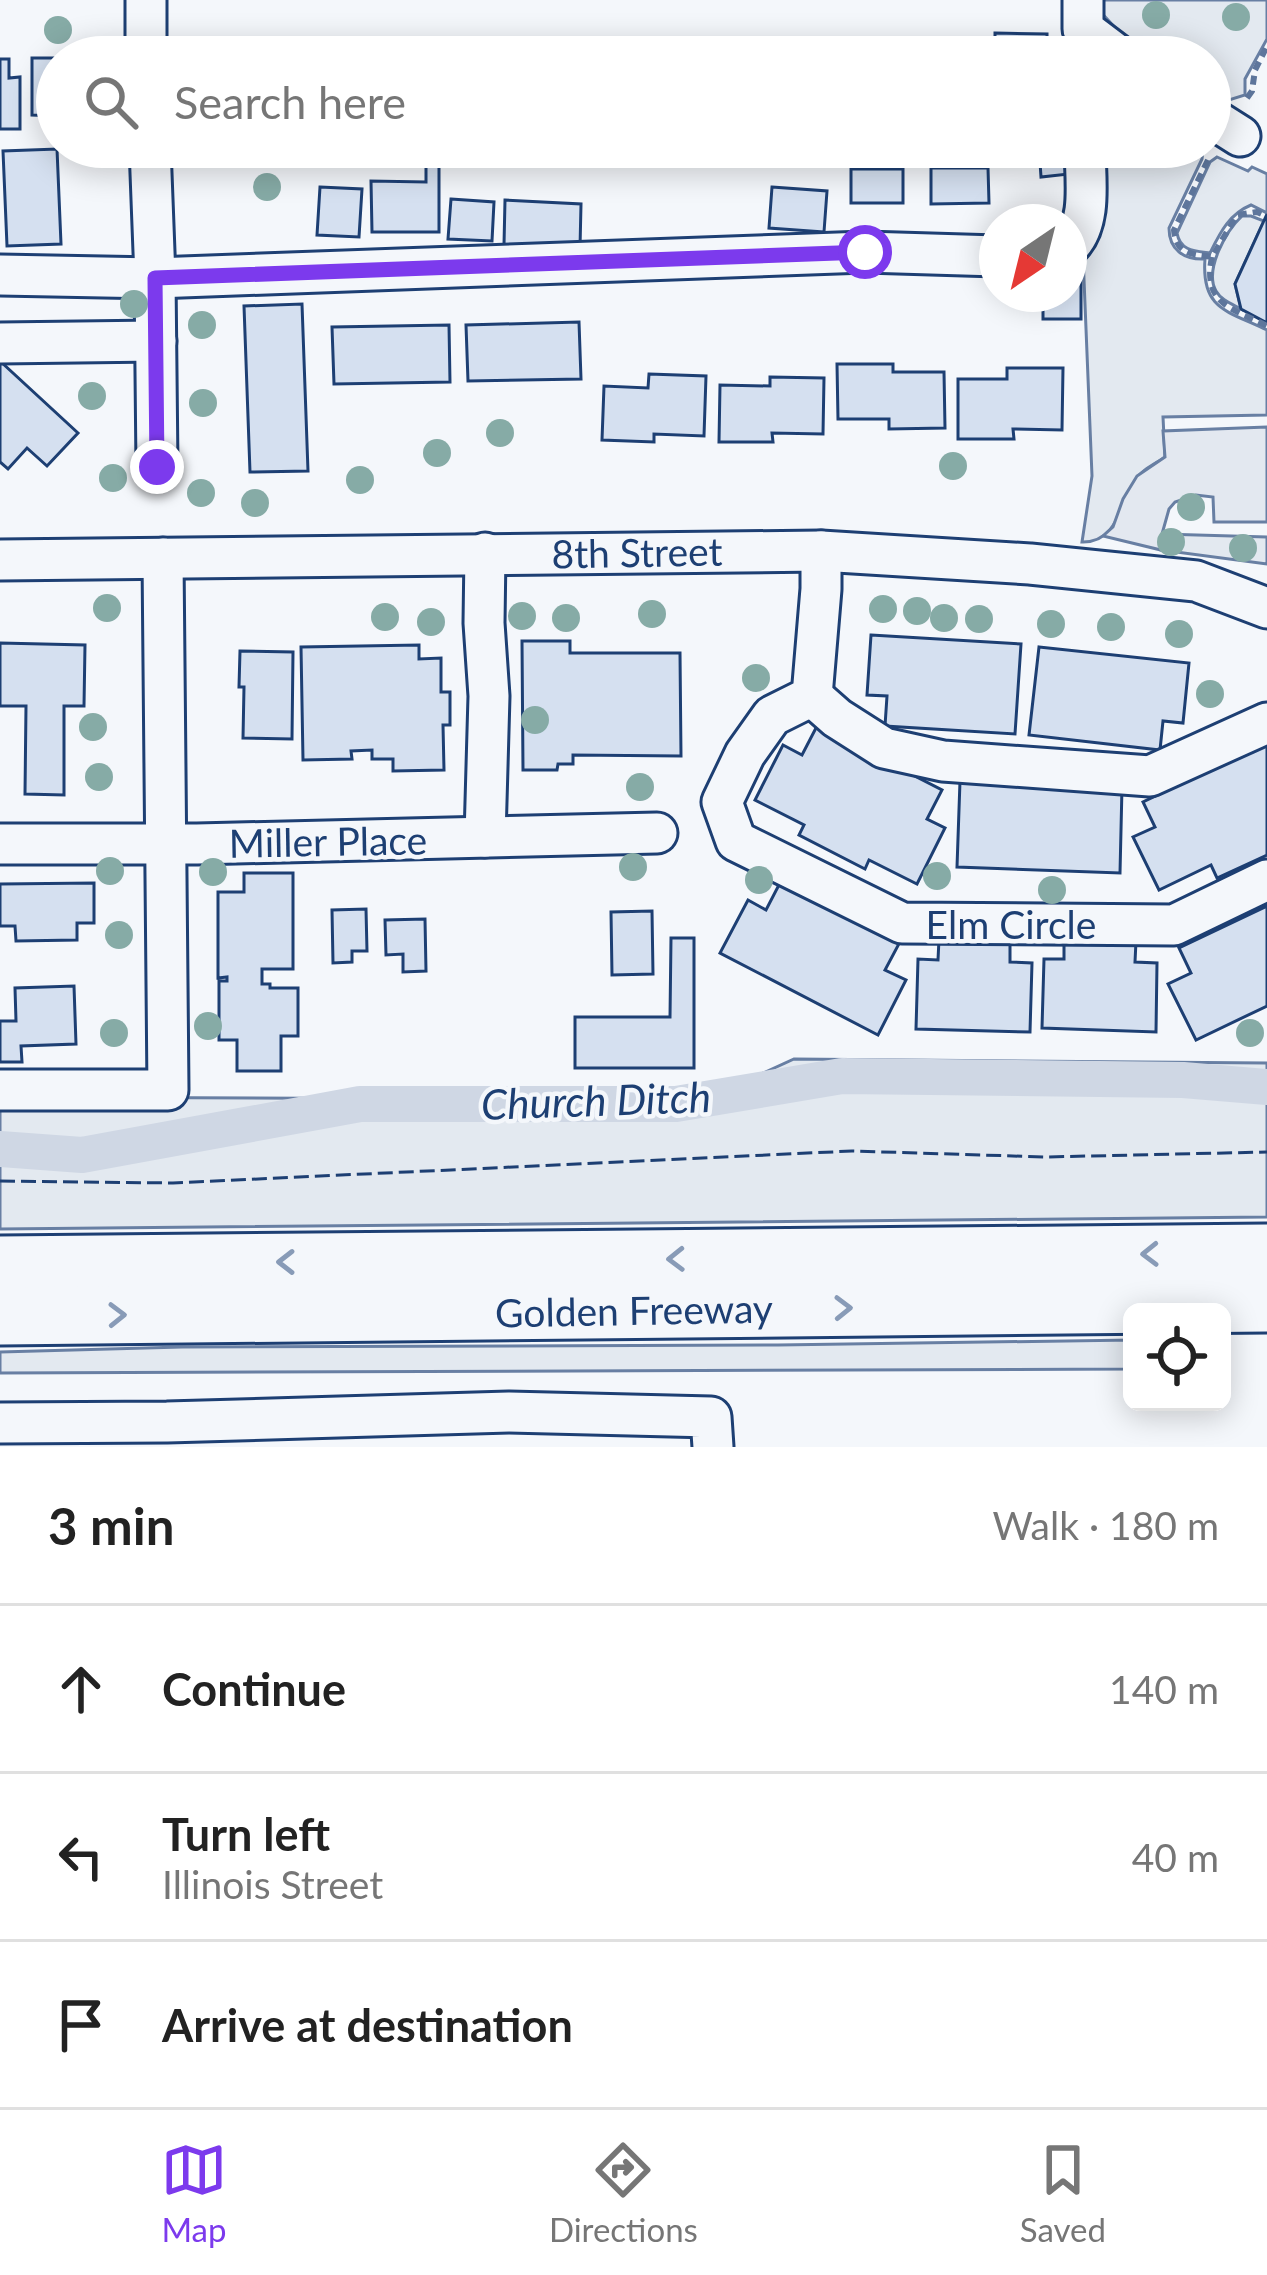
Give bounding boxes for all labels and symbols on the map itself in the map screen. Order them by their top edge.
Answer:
north arrow [979,204,1087,312]
route start [838,225,892,279]
route end [130,440,184,494]
street label: 8th Street [551,528,723,576]
street label: Miller Place [228,816,428,866]
street label: Elm Circle [926,901,1096,947]
water label: Church Ditch [480,1071,712,1129]
one-way arrow [1140,1241,1158,1267]
one-way arrow [666,1246,684,1272]
one-way arrow [276,1249,294,1275]
street label: Golden Freeway [495,1285,773,1335]
one-way arrow [835,1295,853,1321]
one-way arrow [109,1302,127,1328]

